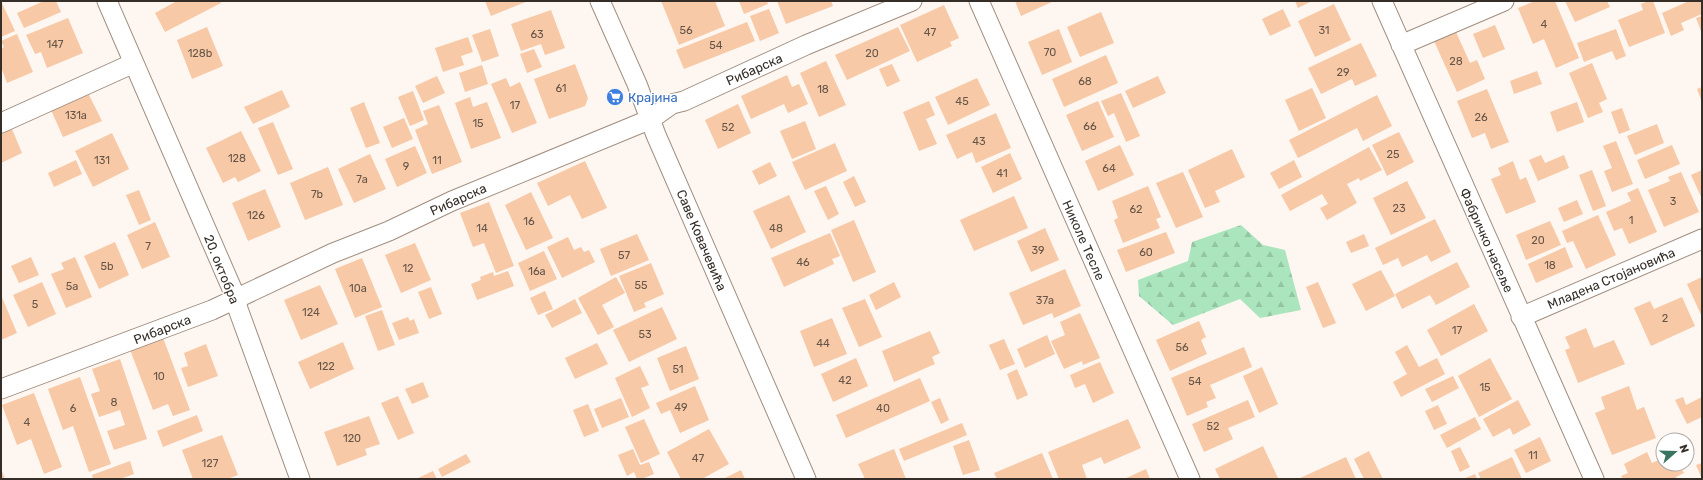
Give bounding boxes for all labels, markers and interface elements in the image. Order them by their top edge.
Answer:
house number: 4 [1541,18,1548,31]
house number: 56 [679,24,693,37]
house number: 31 [1318,24,1330,37]
house number: 47 [924,26,936,39]
house number: 63 [530,28,544,41]
house number: 147 [47,38,64,51]
house number: 54 [709,39,723,52]
house number: 70 [1044,46,1056,59]
house number: 128b [188,47,212,60]
house number: 20 [865,47,879,60]
street label: Рибарска [724,50,785,89]
house number: 28 [1449,55,1463,68]
house number: 29 [1337,66,1349,79]
house number: 68 [1078,75,1092,88]
house number: 61 [555,82,567,95]
house number: 18 [817,83,829,96]
supermarket icon: Крајина [605,87,625,107]
place label: Крајина [628,90,678,105]
house number: 45 [955,95,969,108]
house number: 17 [510,99,521,112]
house number: 131a [65,109,87,122]
house number: 26 [1474,111,1488,124]
house number: 15 [472,117,484,130]
house number: 66 [1083,120,1097,133]
house number: 52 [722,121,735,134]
house number: 43 [972,135,986,148]
house number: 25 [1387,148,1400,161]
house number: 128 [228,152,246,165]
house number: 131 [94,154,110,167]
house number: 11 [432,154,442,167]
house number: 9 [403,160,409,173]
house number: 64 [1102,162,1116,175]
house number: 41 [996,167,1008,180]
house number: 7a [356,173,368,186]
street label: Рибарска [428,180,489,219]
street label: Фабричко насеље [1457,186,1516,295]
street label: Саве Ковачевића [673,187,730,293]
house number: 7b [311,188,323,201]
house number: 3 [1670,195,1677,208]
street label: Николе Тесле [1059,198,1108,283]
house number: 23 [1392,202,1406,215]
house number: 62 [1129,203,1143,216]
house number: 126 [247,209,265,222]
house number: 1 [1629,214,1633,227]
house number: 16 [523,215,535,228]
house number: 14 [476,222,488,235]
house number: 48 [769,222,783,235]
street label: 20. октобра [201,232,242,306]
house number: 20 [1531,234,1545,247]
house number: 7 [145,240,151,253]
house number: 39 [1031,244,1045,257]
street label: Младена Стојановића [1545,245,1677,312]
house number: 60 [1139,246,1153,259]
house number: 57 [618,249,630,262]
house number: 46 [796,256,810,269]
house number: 18 [1544,259,1556,272]
house number: 5b [100,260,114,273]
house number: 12 [402,262,414,275]
house number: 16a [528,265,546,278]
house number: 55 [634,279,648,292]
house number: 5a [66,280,78,293]
house number: 10a [349,282,367,295]
house number: 37a [1036,294,1054,307]
house number: 5 [32,298,39,311]
house number: 124 [302,306,320,319]
street label: Рибарска [131,312,193,347]
house number: 2 [1662,312,1668,325]
house number: 17 [1452,324,1463,337]
house number: 53 [638,328,652,341]
house number: 44 [816,337,830,350]
house number: 56 [1175,341,1189,354]
house number: 122 [317,360,335,373]
house number: 51 [672,363,684,376]
house number: 10 [153,370,165,383]
house number: 42 [838,374,852,387]
house number: 54 [1188,375,1202,388]
house number: 15 [1479,381,1491,394]
house number: 8 [111,396,118,409]
house number: 49 [674,401,688,414]
house number: 6 [70,402,77,415]
house number: 40 [876,402,890,415]
house number: 4 [24,416,31,429]
house number: 52 [1207,420,1220,433]
house number: 120 [343,432,361,445]
north arrow [1655,432,1695,472]
text: N [1676,443,1691,455]
house number: 11 [1528,449,1538,462]
house number: 47 [692,452,704,465]
house number: 127 [202,457,219,470]

